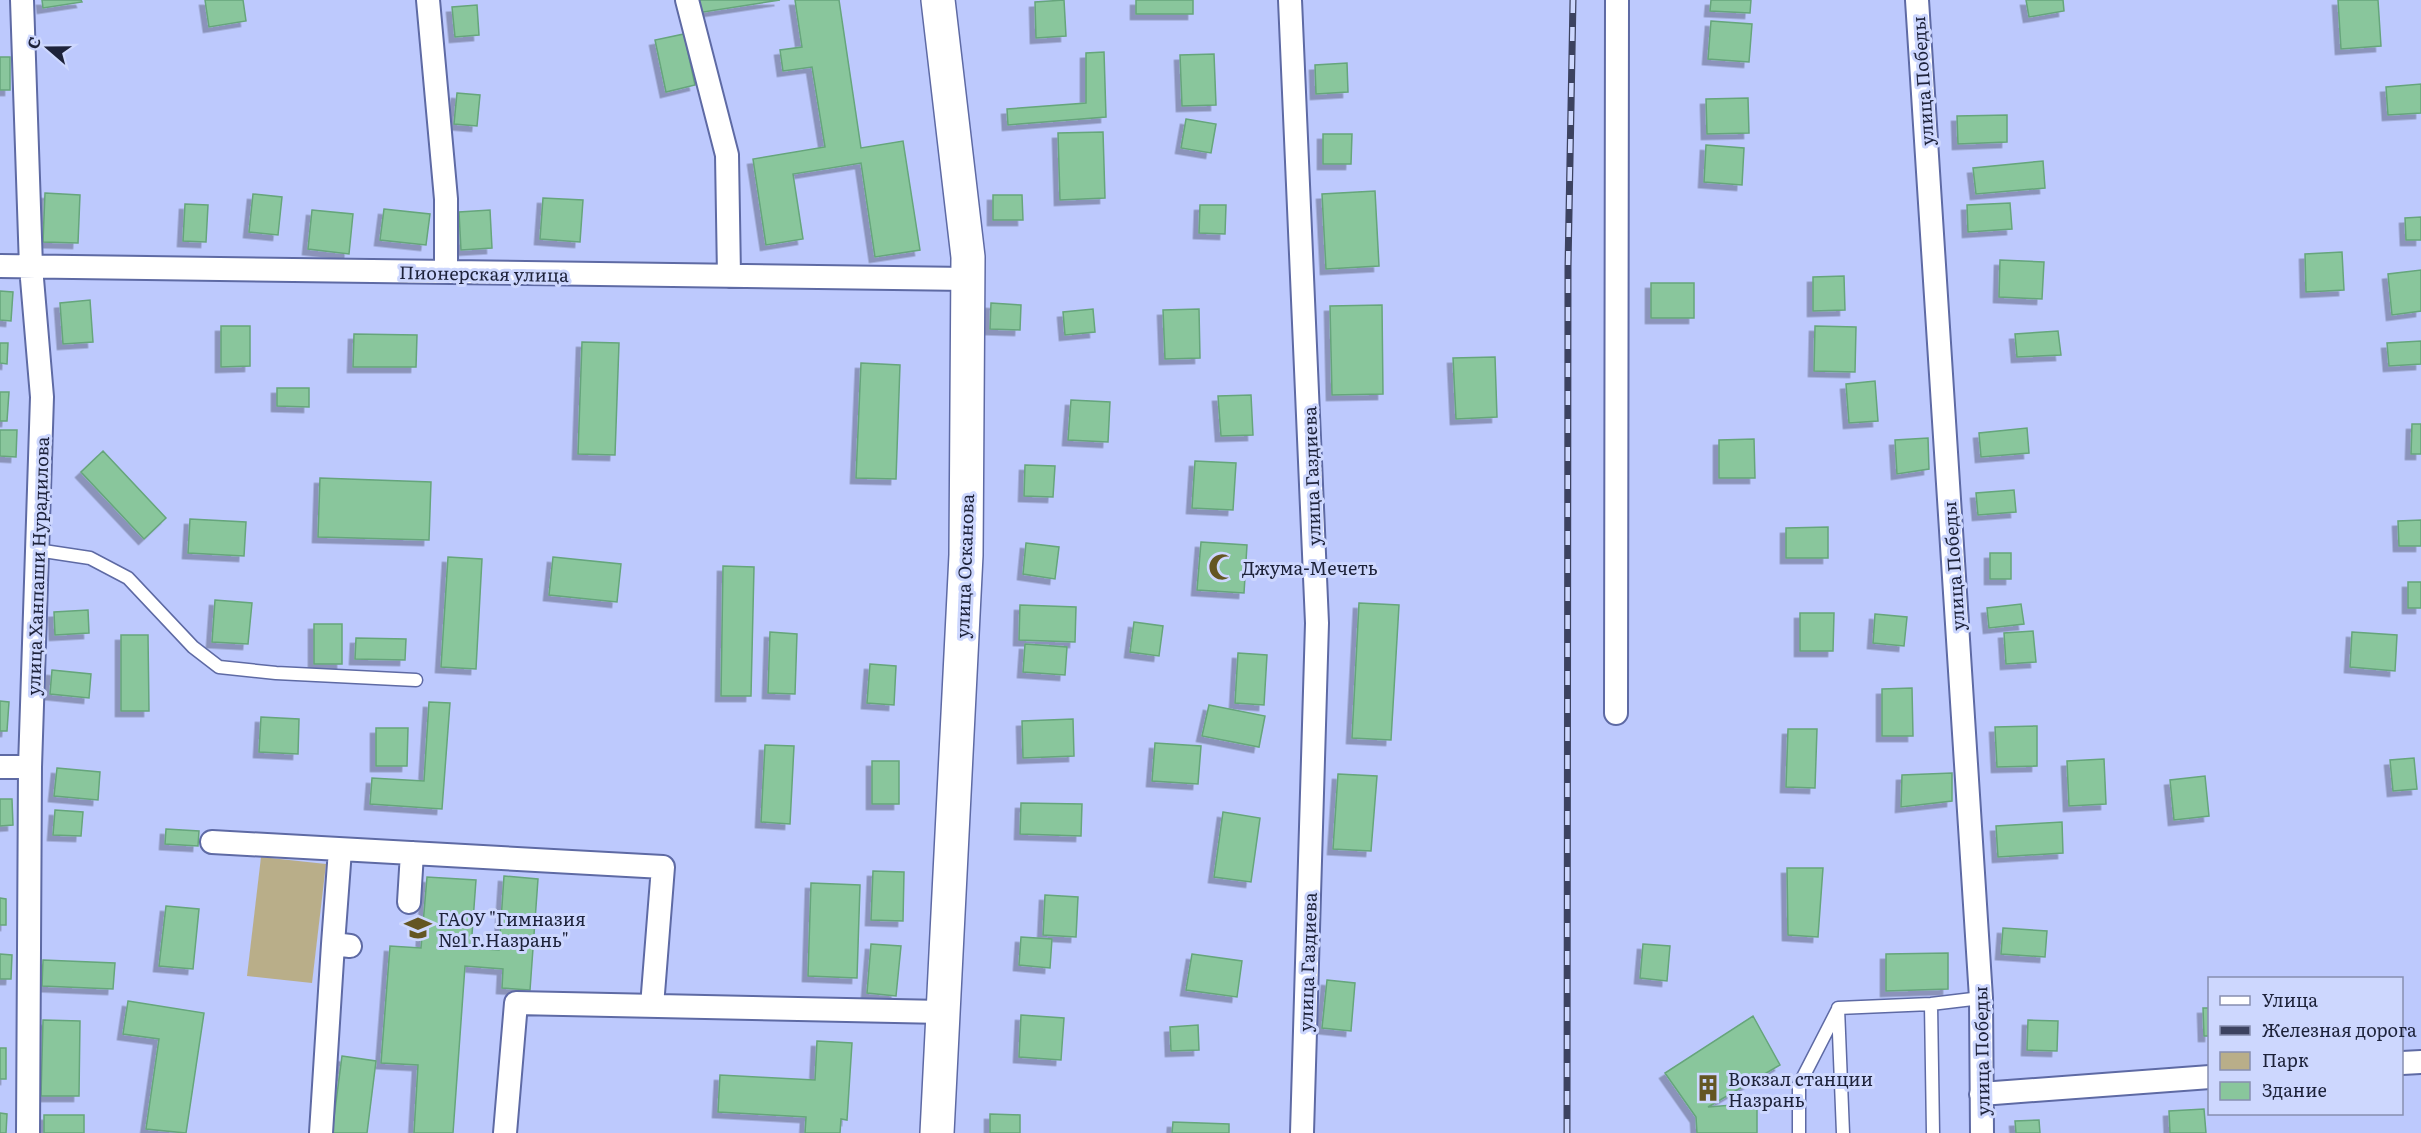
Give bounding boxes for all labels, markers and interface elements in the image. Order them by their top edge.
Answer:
street label: улица Победы [1904,15,1940,147]
north arrow [18,18,78,78]
text: С [20,33,46,52]
street label: Пионерская улица [399,258,569,288]
street label: улица Газдиева [1295,406,1327,546]
street label: улица Ханпаши Нурадилова [19,436,55,696]
street label: улица Осканова [948,493,980,639]
street label: улица Победы [1935,500,1971,632]
mosque icon: Джума-Мечеть [1207,552,1237,582]
place label: Джума-Мечеть [1242,554,1378,581]
street label: улица Газдиева [1291,892,1323,1032]
place label: ГАОУ "Гимназия №1 г.Назрань" [438,905,586,953]
school or university icon: ГАОУ "Гимназия №1 г.Назрань" [403,913,433,943]
legend [2208,977,2403,1115]
street label: улица Победы [1966,986,1996,1116]
text: Улица [2262,986,2318,1013]
text: Железная дорога [2262,1016,2417,1043]
text: Парк [2262,1046,2309,1073]
place label: Вокзал станции Назрань [1728,1065,1873,1113]
building icon: Вокзал станции Назрань [1693,1073,1723,1103]
text: Здание [2262,1076,2327,1103]

